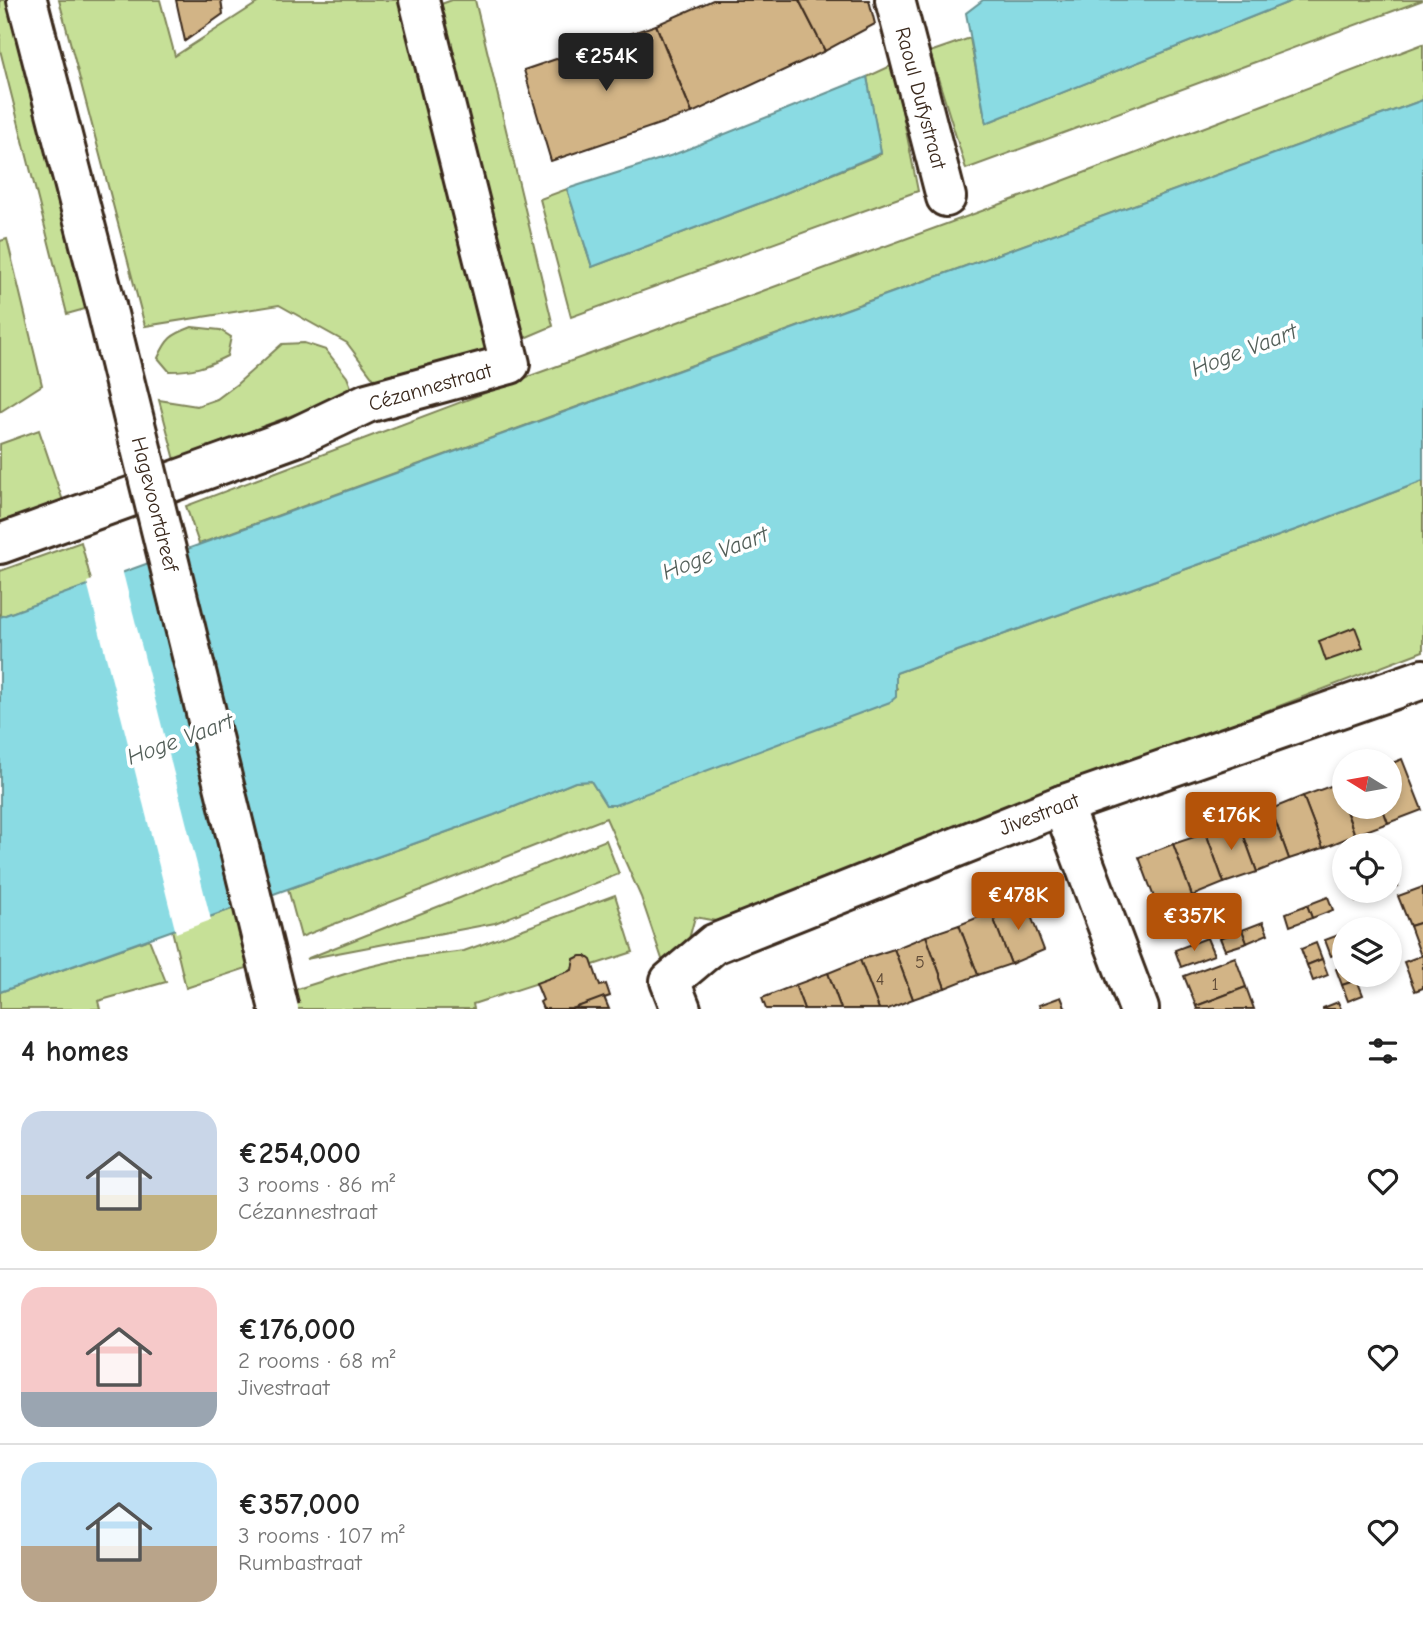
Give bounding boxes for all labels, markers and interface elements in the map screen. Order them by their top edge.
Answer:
street label: Raoul Dufystraat [891,24,952,173]
pin: €254K [557,34,655,93]
text: €254K [574,42,638,69]
water label: Hoge Vaart [1187,317,1302,383]
street label: Cézannestraat [366,358,495,416]
street label: Hagevoortdreef [127,434,184,575]
water label: Hoge Vaart [658,520,773,586]
water label: Hoge Vaart [123,707,239,771]
north arrow [1332,749,1402,819]
map controls [1332,749,1402,987]
street label: Jivestraat [996,787,1083,840]
pin: €176K [1182,792,1280,852]
text: €176K [1201,801,1261,828]
button: locate [1332,833,1402,903]
pin: €478K [969,872,1067,932]
text: €478K [987,881,1049,908]
pin: €357K [1145,894,1243,953]
text: €357K [1163,902,1225,929]
button: layers [1332,917,1402,987]
house number: 5 [915,952,925,973]
house number: 4 [876,969,884,990]
house number: 1 [1211,974,1219,995]
icon: filters [1364,1032,1402,1070]
text: 4 homes [21,1034,128,1069]
text: €254,000 [238,1136,361,1171]
icon: home [77,1139,161,1223]
icon: heart [1364,1162,1402,1200]
text: 3 rooms · 86 m² [238,1171,395,1198]
text: Cézannestraat [238,1198,377,1225]
text: €176,000 [238,1312,356,1347]
icon: home [77,1315,161,1399]
icon: heart [1364,1338,1402,1376]
text: 2 rooms · 68 m² [238,1347,396,1374]
text: Jivestraat [238,1374,330,1401]
text: €357,000 [238,1487,360,1522]
icon: home [77,1490,161,1574]
icon: heart [1364,1513,1402,1551]
text: 3 rooms · 107 m² [238,1522,405,1549]
text: Rumbastraat [238,1549,362,1576]

